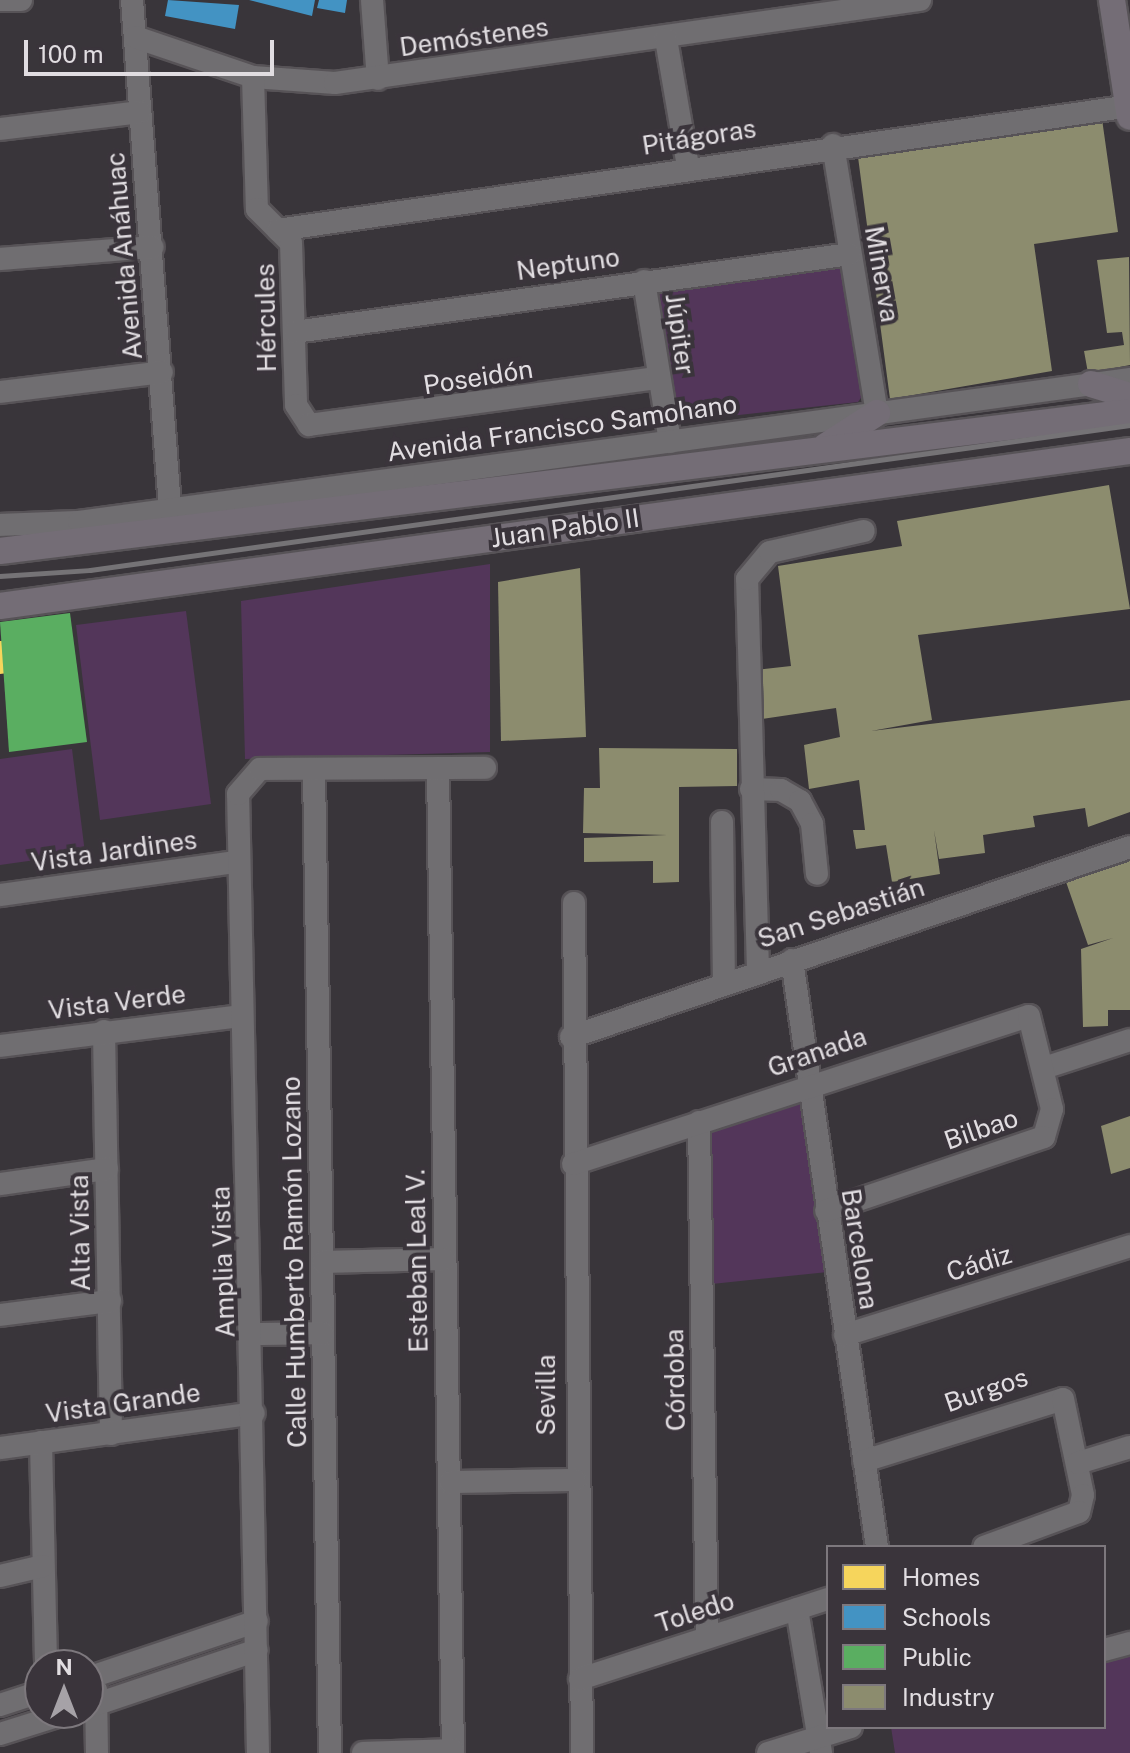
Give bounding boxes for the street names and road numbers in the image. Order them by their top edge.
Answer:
street label: Demóstenes [398,11,550,63]
street label: Pitágoras [640,113,758,161]
street label: Avenida Anáhuac [99,151,149,361]
street label: Minerva [858,223,906,325]
street label: Neptuno [514,241,622,287]
street label: Hércules [249,263,283,373]
street label: Júpiter [659,291,701,377]
street label: Poseidón [421,353,535,401]
street label: Avenida Francisco Samohano [385,388,739,468]
street label: Juan Pablo II [489,502,641,554]
street label: Vista Jardines [29,824,199,878]
street label: San Sebastián [754,871,928,955]
street label: Vista Verde [46,978,188,1026]
street label: Granada [764,1021,870,1083]
street label: Calle Humberto Ramón Lozano [275,1076,313,1448]
street label: Bilbao [940,1102,1022,1156]
street label: Esteban Leal V. [400,1169,434,1353]
street label: Alta Vista [63,1174,97,1292]
street label: Amplia Vista [205,1185,241,1339]
street label: Barcelona [835,1186,885,1312]
street label: Cádiz [943,1238,1015,1288]
street label: Córdoba [659,1329,691,1431]
street label: Sevilla [530,1354,562,1436]
street label: Burgos [940,1361,1032,1419]
street label: Vista Grande [44,1377,202,1429]
street label: Toledo [652,1585,738,1639]

